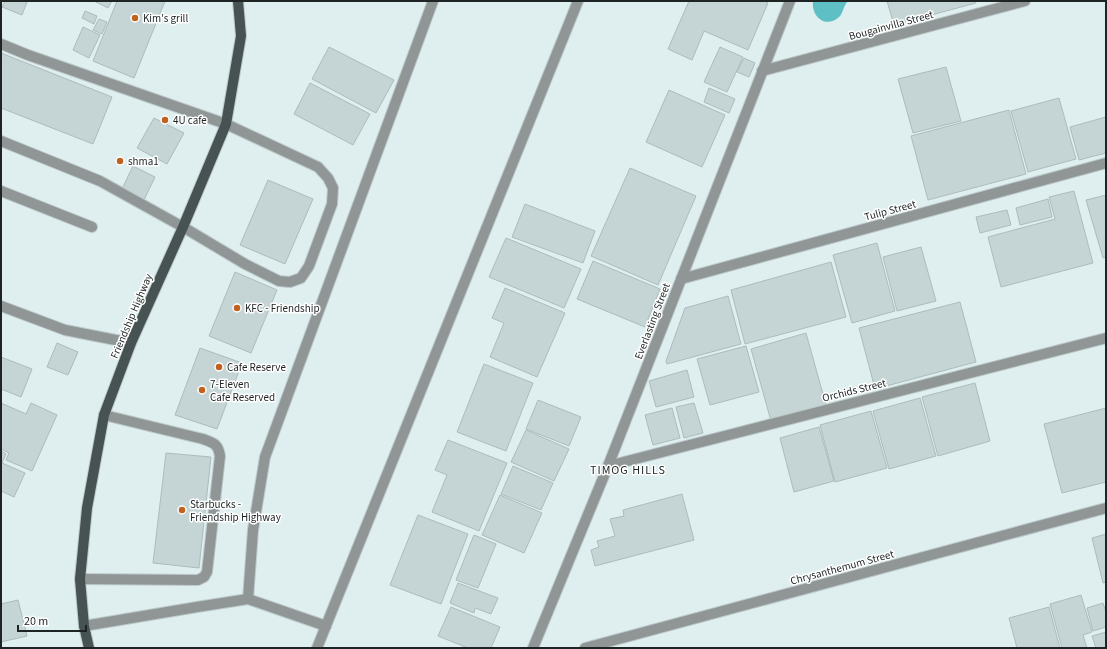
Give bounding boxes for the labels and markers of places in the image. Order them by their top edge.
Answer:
place label: Kim's grill [143,11,188,26]
marker: Kim's grill [130,13,140,23]
place label: 4U cafe [173,113,207,128]
marker: 4U cafe [160,115,170,125]
place label: shma1 [128,154,159,169]
marker: shma1 [115,156,125,166]
place label: KFC - Friendship [245,301,320,316]
marker: KFC - Friendship [232,303,242,313]
place label: Cafe Reserve [227,360,286,375]
marker: Cafe Reserve [214,362,224,372]
place label: 7-Eleven Cafe Reserved [210,377,275,405]
marker: 7-Eleven Cafe Reserved [197,385,207,395]
place label: Starbucks - Friendship Highway [190,497,281,525]
marker: Starbucks - Friendship Highway [177,505,187,515]

